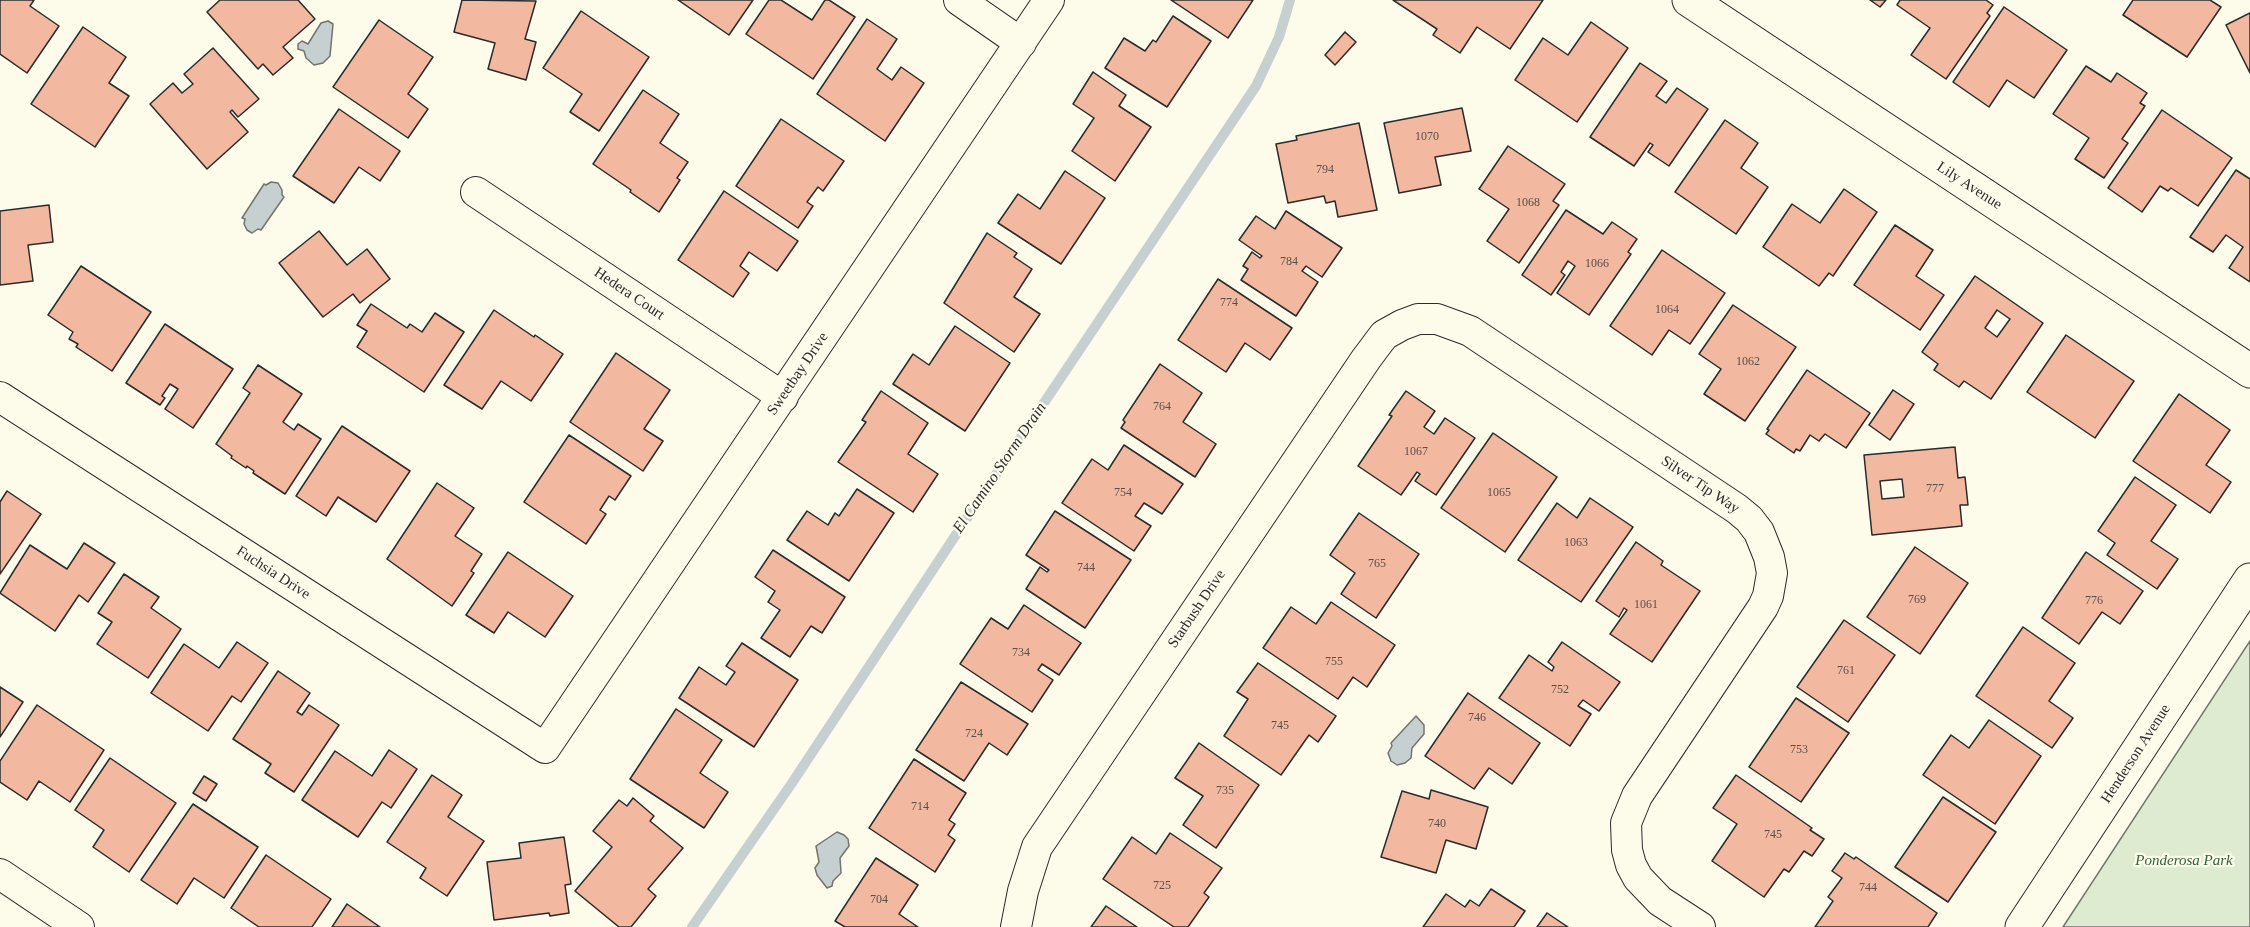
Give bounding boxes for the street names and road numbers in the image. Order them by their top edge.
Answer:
street label: Lily Avenue [1933,158,2005,214]
street label: Hedera Court [590,264,668,324]
street label: Sweetbay Drive [764,329,832,419]
street label: Silver Tip Way [1657,452,1743,518]
street label: Fuchsia Drive [233,542,313,604]
street label: Starbush Drive [1164,566,1230,652]
street label: Henderson Avenue [2097,701,2175,807]

